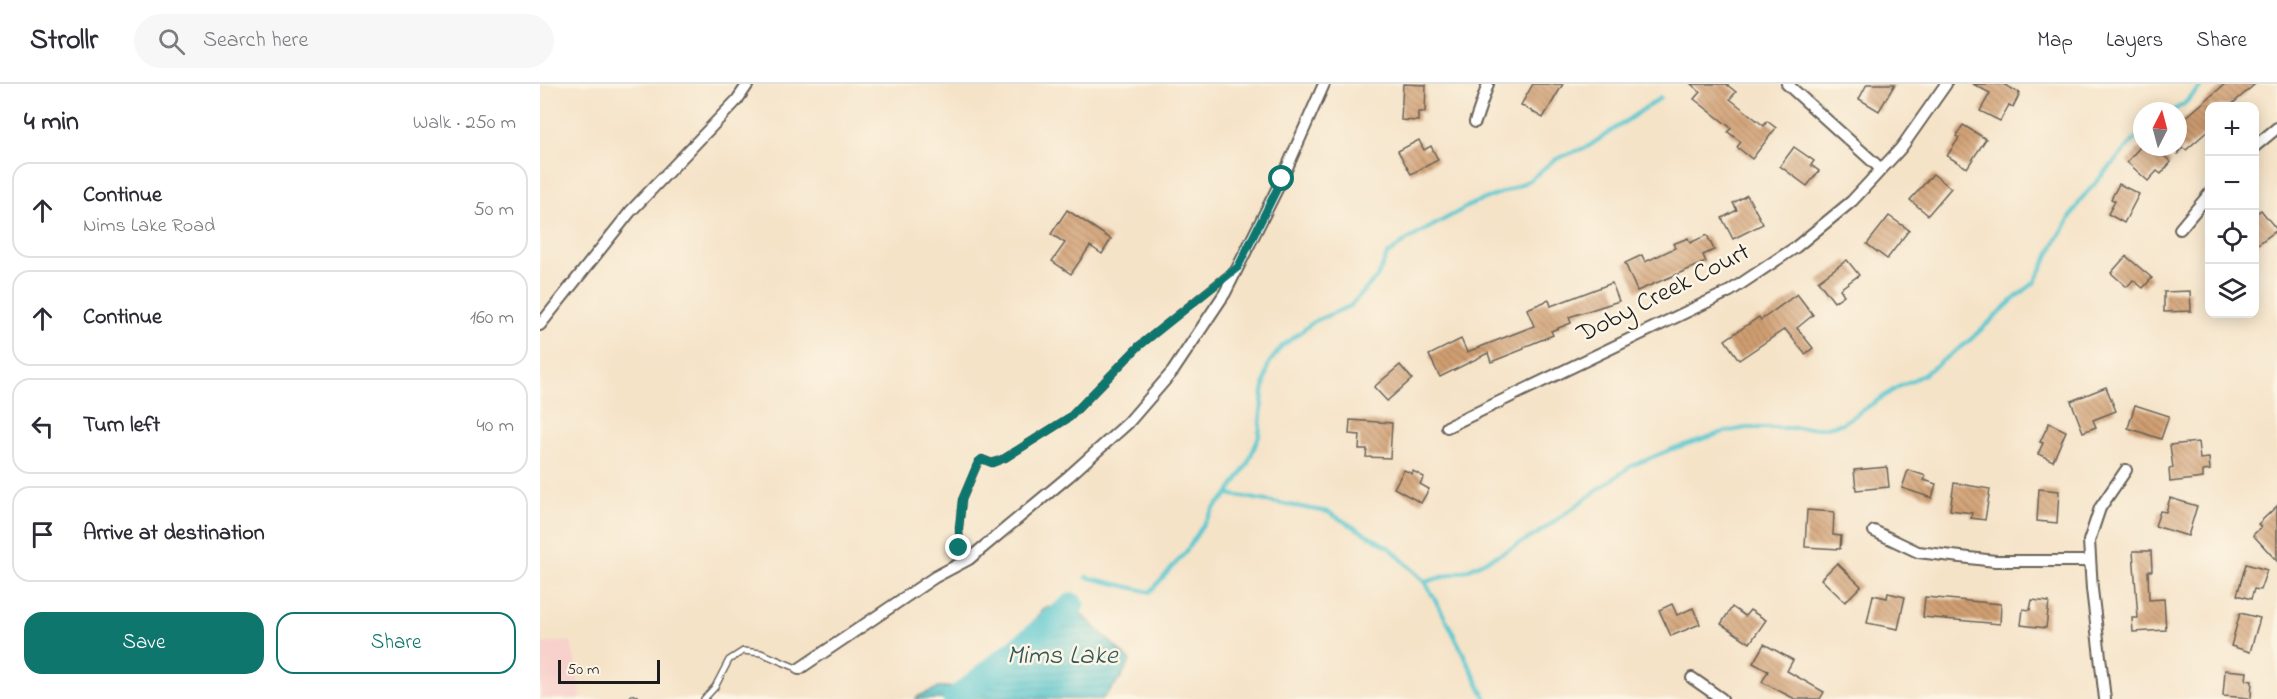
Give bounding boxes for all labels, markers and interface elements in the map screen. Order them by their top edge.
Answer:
search box [134,14,554,68]
text: Strollr [30,21,98,62]
icon: search [155,25,188,58]
text: Search here [203,25,308,57]
text: Map [2037,26,2073,56]
text: Layers [2106,26,2163,56]
text: Share [2196,26,2247,56]
north arrow [2133,102,2187,156]
map controls [2205,102,2259,318]
button: + [2205,102,2259,156]
text: 4 min [24,104,79,142]
text: Walk · 250 m [413,109,516,138]
button: − [2205,156,2259,210]
route start [1268,165,1294,191]
text: Continue [83,180,162,212]
icon: ahead [26,194,59,227]
text: 50 m [473,196,514,225]
button: locate [2205,210,2259,264]
text: Nims Lake Road [83,212,215,241]
street label: Doby Creek Court [1570,234,1757,354]
button: layers [2205,264,2259,318]
icon: ahead [26,302,59,335]
text: Continue [83,302,162,334]
text: 160 m [470,304,514,333]
icon: left [26,410,59,443]
text: Turn left [83,410,160,442]
text: 40 m [477,412,514,441]
icon: arrive [26,518,59,551]
text: Arrive at destination [83,518,265,550]
route end [945,534,971,560]
button: Save [24,612,264,674]
button: Share [276,612,516,674]
water label: Mims Lake [1006,637,1119,676]
scale bar [558,657,660,684]
text: 50 m [567,658,599,682]

